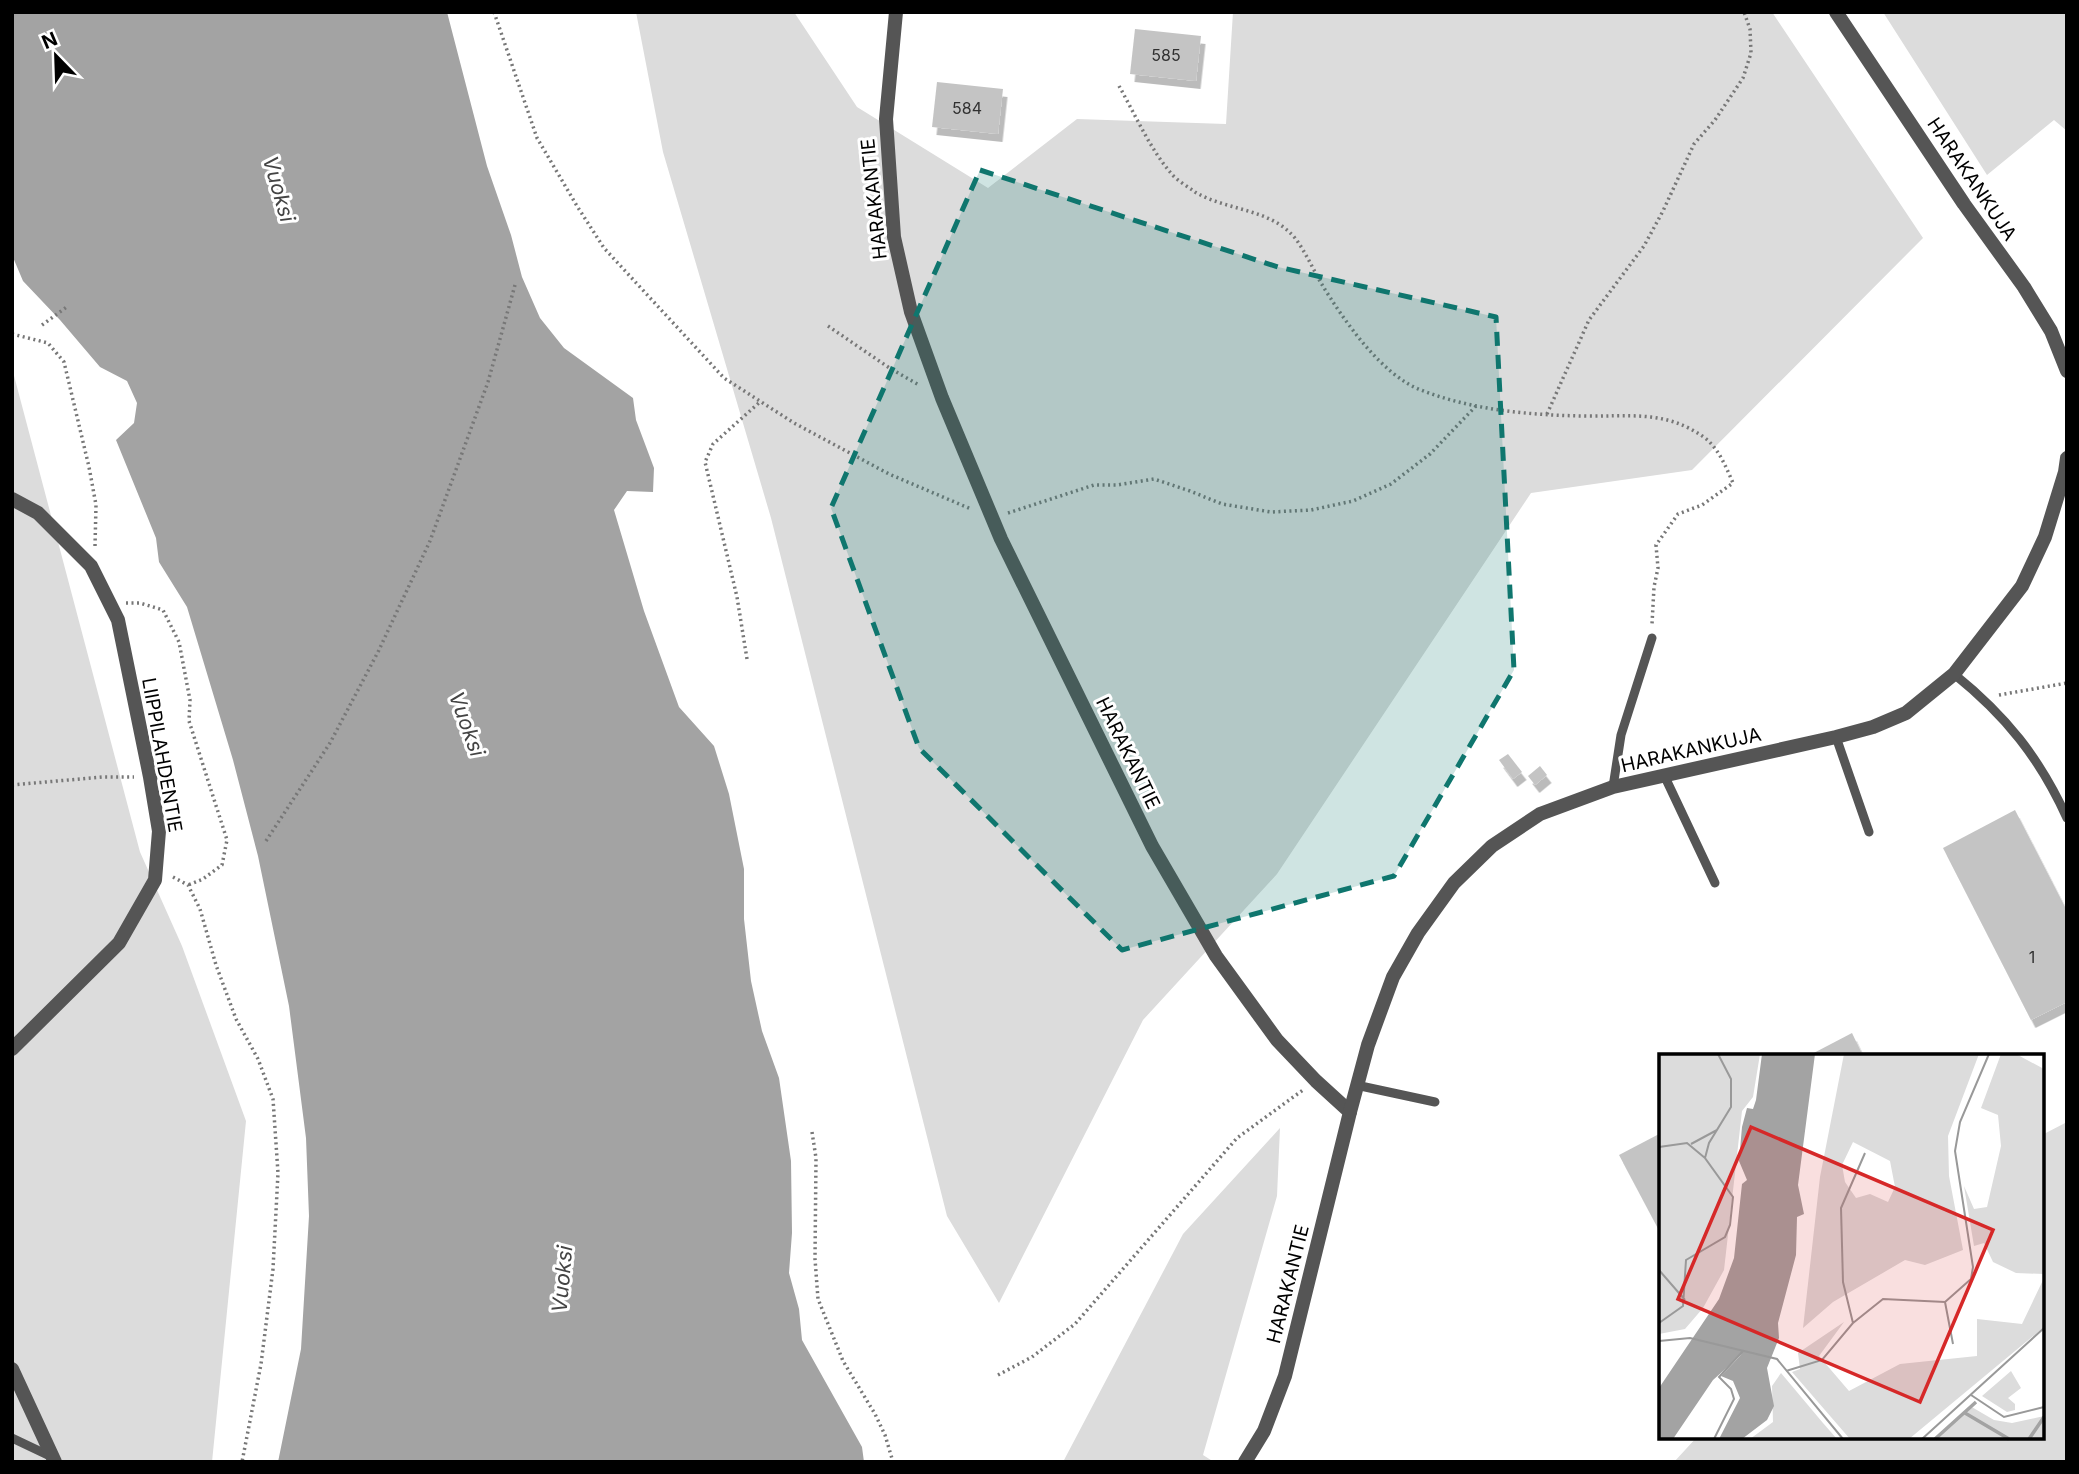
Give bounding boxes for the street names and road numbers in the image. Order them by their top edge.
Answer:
street label: HARAKANKUJA [1922,113,2022,245]
street label: HARAKANTIE [856,137,892,261]
street label: LIIPPILAHDENTIE [137,676,187,834]
street label: HARAKANTIE [1091,693,1165,813]
street label: HARAKANKUJA [1619,723,1763,777]
street label: HARAKANTIE [1262,1222,1314,1346]

